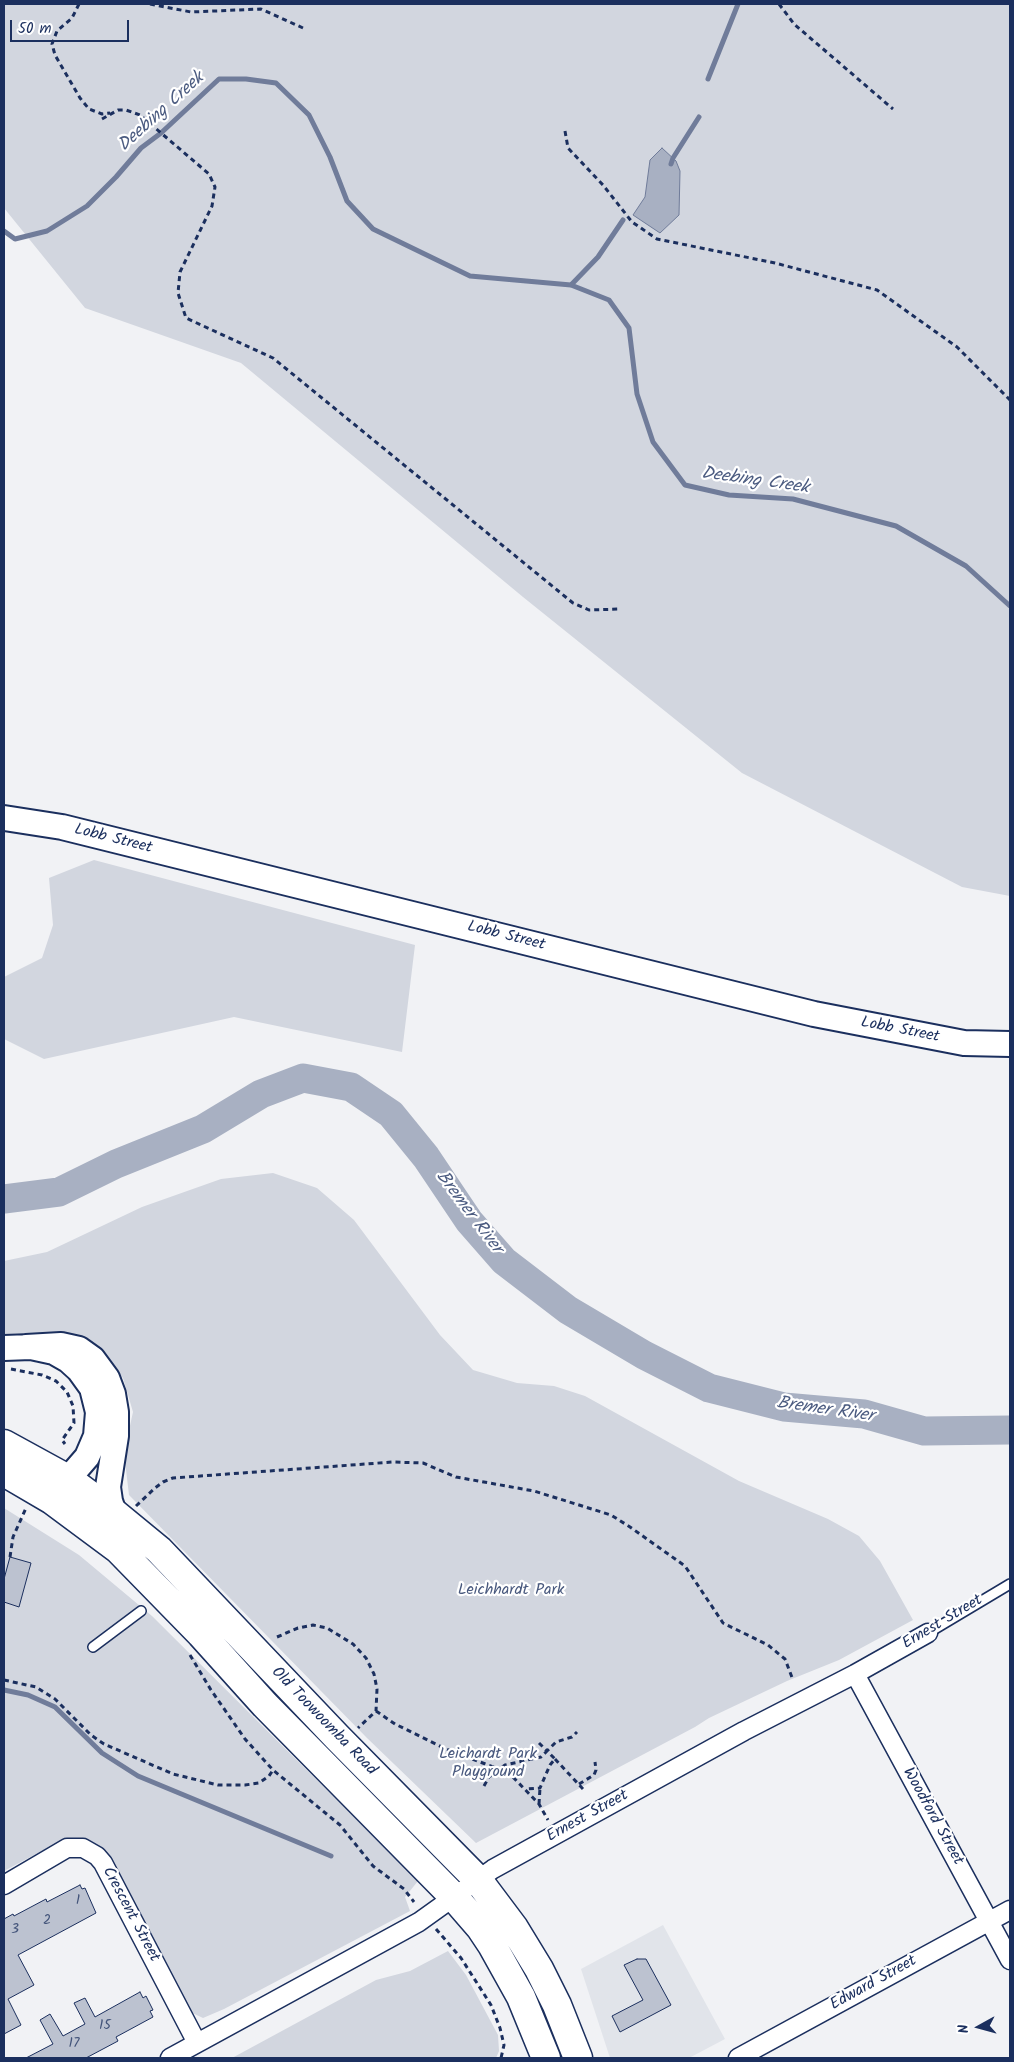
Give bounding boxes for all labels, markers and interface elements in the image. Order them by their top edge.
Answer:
scale bar [12,10,131,42]
text: 50 m [18,17,52,41]
water label: Deebing Creek [115,69,209,157]
water label: Deebing Creek [700,464,810,500]
street label: Lobb Street [72,821,154,859]
street label: Lobb Street [465,918,547,956]
street label: Lobb Street [859,1014,941,1048]
water label: Bremer River [430,1168,506,1258]
water label: Bremer River [775,1394,875,1428]
park label: Leichhardt Park [458,1581,564,1601]
street label: Ernest Street [899,1591,987,1655]
street label: Old Toowoomba Road [266,1664,380,1780]
park label: Leichardt Park Playground [439,1745,537,1783]
street label: Woodford Street [897,1765,967,1869]
street label: Ernest Street [544,1787,632,1847]
street label: Crescent Street [97,1864,163,1966]
house number: 1 [76,1894,80,1910]
house number: 2 [43,1914,51,1930]
house number: 3 [11,1923,19,1939]
street label: Edward Street [827,1952,921,2016]
north arrow [954,2002,1004,2052]
house number: 15 [99,2019,111,2035]
text: N [953,2023,976,2035]
house number: 17 [69,2037,79,2053]

